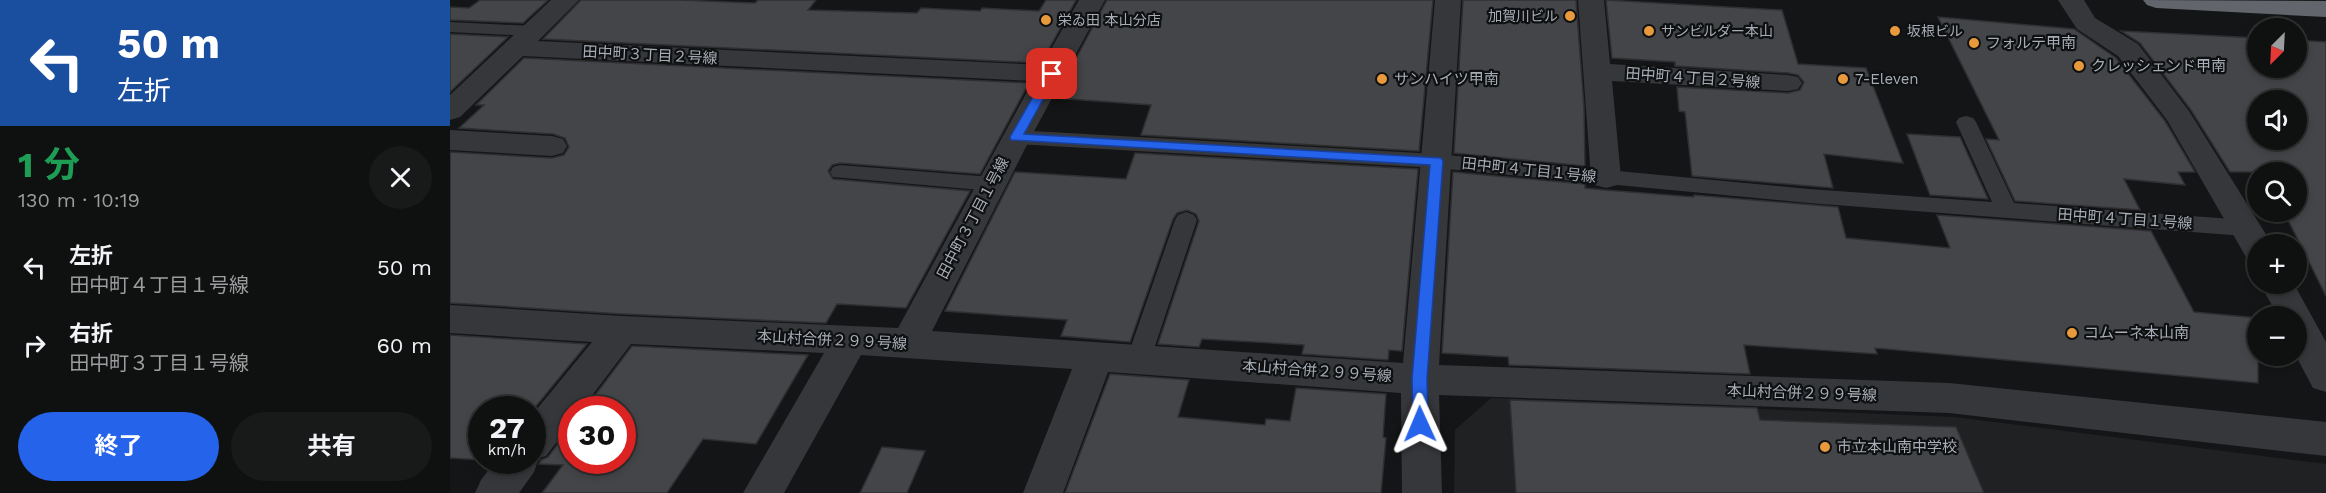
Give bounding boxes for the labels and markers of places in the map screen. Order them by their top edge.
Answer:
place label: 加賀川ビル [1488,8,1558,24]
marker: 加賀川ビル [1563,9,1577,23]
place label: 栄ゐ田 本山分店 [1058,12,1161,28]
marker: 栄ゐ田 本山分店 [1039,13,1053,27]
place label: サンビルダー本山 [1661,23,1773,39]
place label: 坂根ビル [1907,23,1963,39]
marker: サンビルダー本山 [1642,24,1656,38]
marker: 坂根ビル [1888,24,1902,38]
place label: フォルテ甲南 [1986,34,2076,52]
marker: フォルテ甲南 [1967,36,1981,50]
pin [1026,48,1077,99]
place label: クレッシェンド甲南 [2091,57,2226,75]
marker: クレッシェンド甲南 [2072,59,2086,73]
place label: サンハイツ甲南 [1394,70,1499,88]
place label: 7-Eleven [1855,70,1919,88]
marker: サンハイツ甲南 [1375,72,1389,86]
marker: 7-Eleven [1836,72,1850,86]
place label: コムーネ本山南 [2084,324,2189,342]
marker: コムーネ本山南 [2065,326,2079,340]
place label: 市立本山南中学校 [1837,438,1957,456]
marker: 市立本山南中学校 [1818,440,1832,454]

